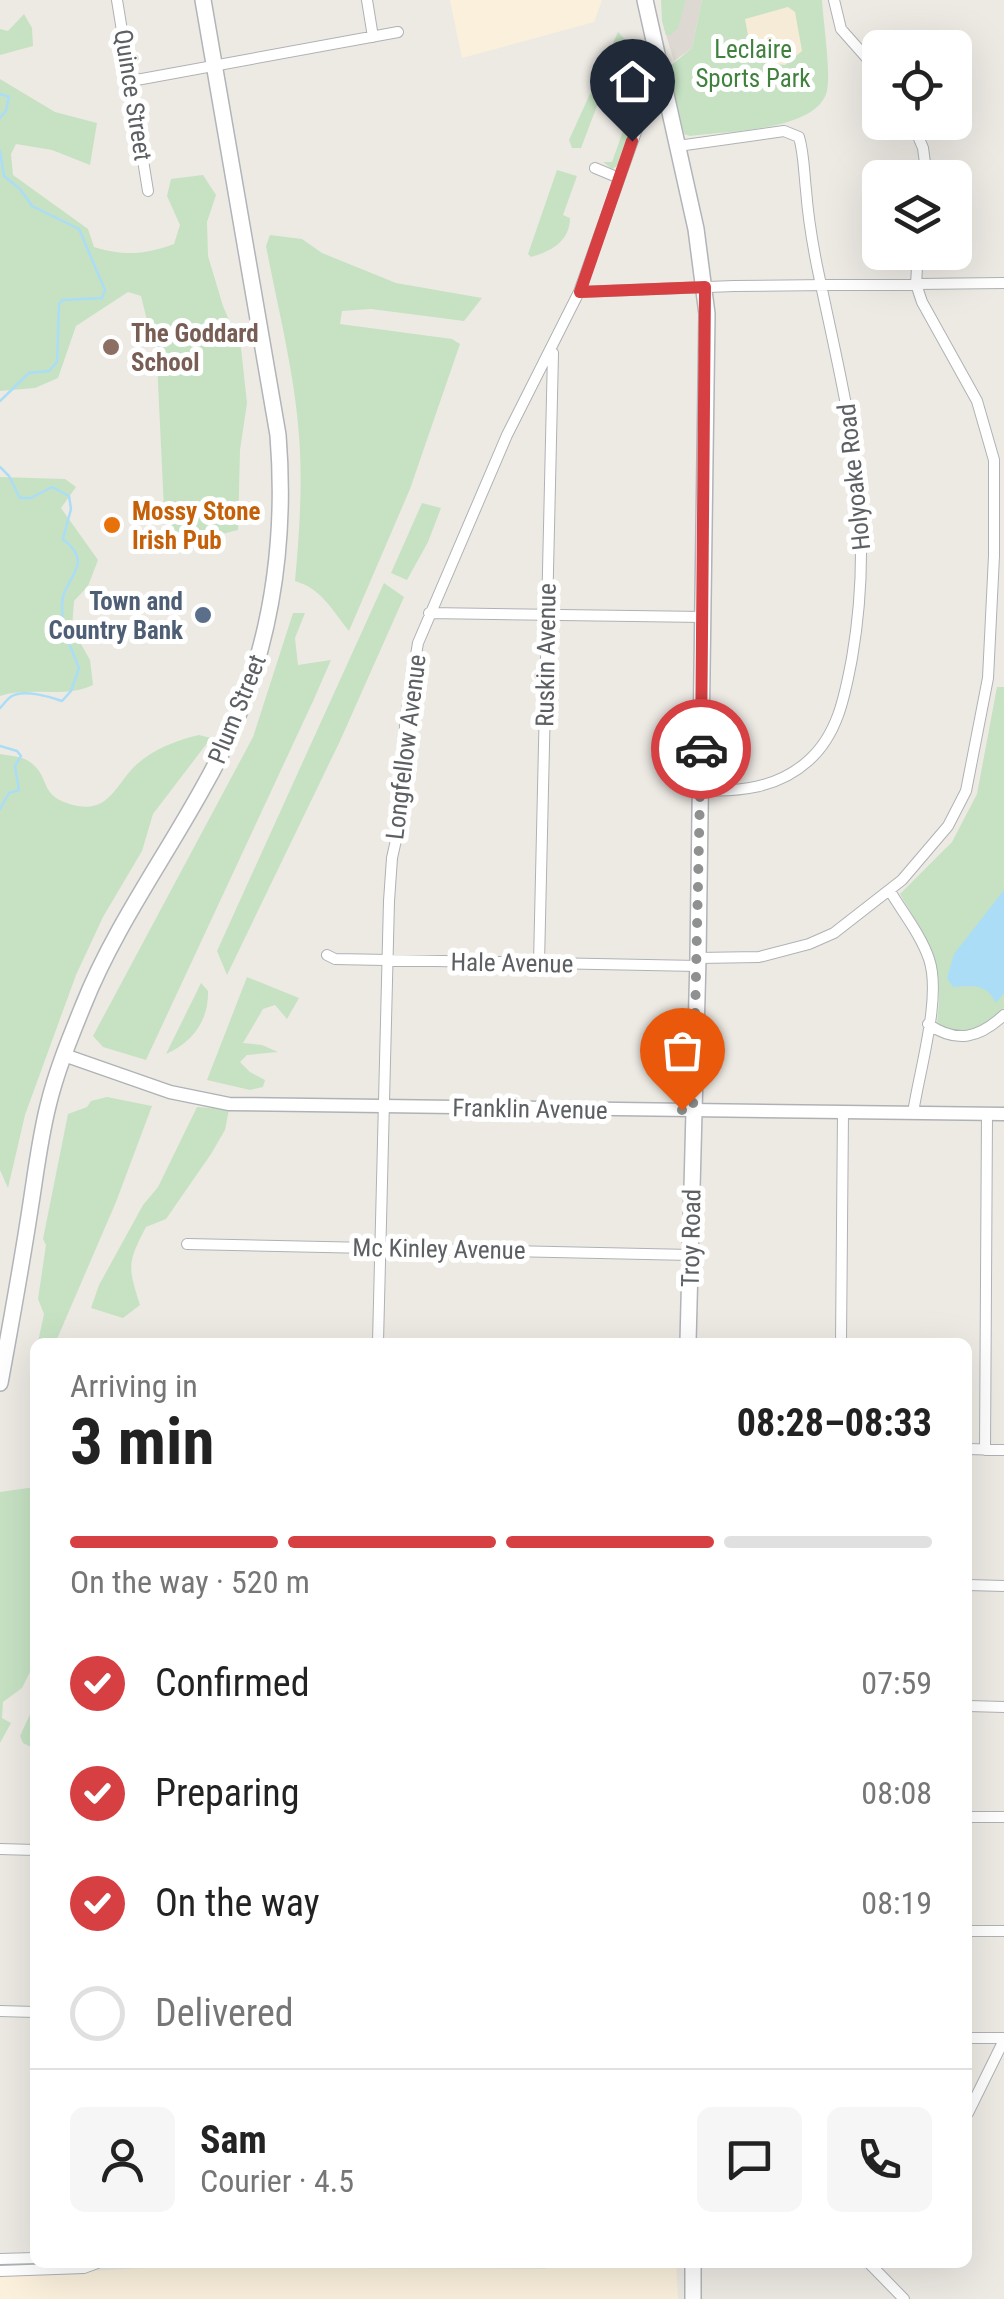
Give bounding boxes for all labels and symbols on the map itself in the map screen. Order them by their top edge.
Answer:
street label: Quince Street [108,27,158,163]
park label: Leclaire Sports Park [695,35,811,93]
pin [590,39,675,142]
place label: The Goddard School [131,319,259,377]
marker: The Goddard School [100,336,122,358]
street label: Holyoake Road [832,402,876,552]
place label: Mossy Stone Irish Pub [132,497,261,555]
marker: Mossy Stone Irish Pub [101,514,123,536]
street label: Ruskin Avenue [530,583,562,727]
place label: Town and Country Bank [49,587,183,645]
marker: Town and Country Bank [192,604,214,626]
street label: Plum Street [202,650,272,768]
street label: Longfellow Avenue [380,653,432,841]
courier [651,699,751,799]
street label: Hale Avenue [450,947,574,979]
pin [640,1008,725,1111]
street label: Franklin Avenue [452,1093,608,1125]
street label: Troy Road [676,1189,706,1287]
street label: Mc Kinley Avenue [352,1233,526,1265]

